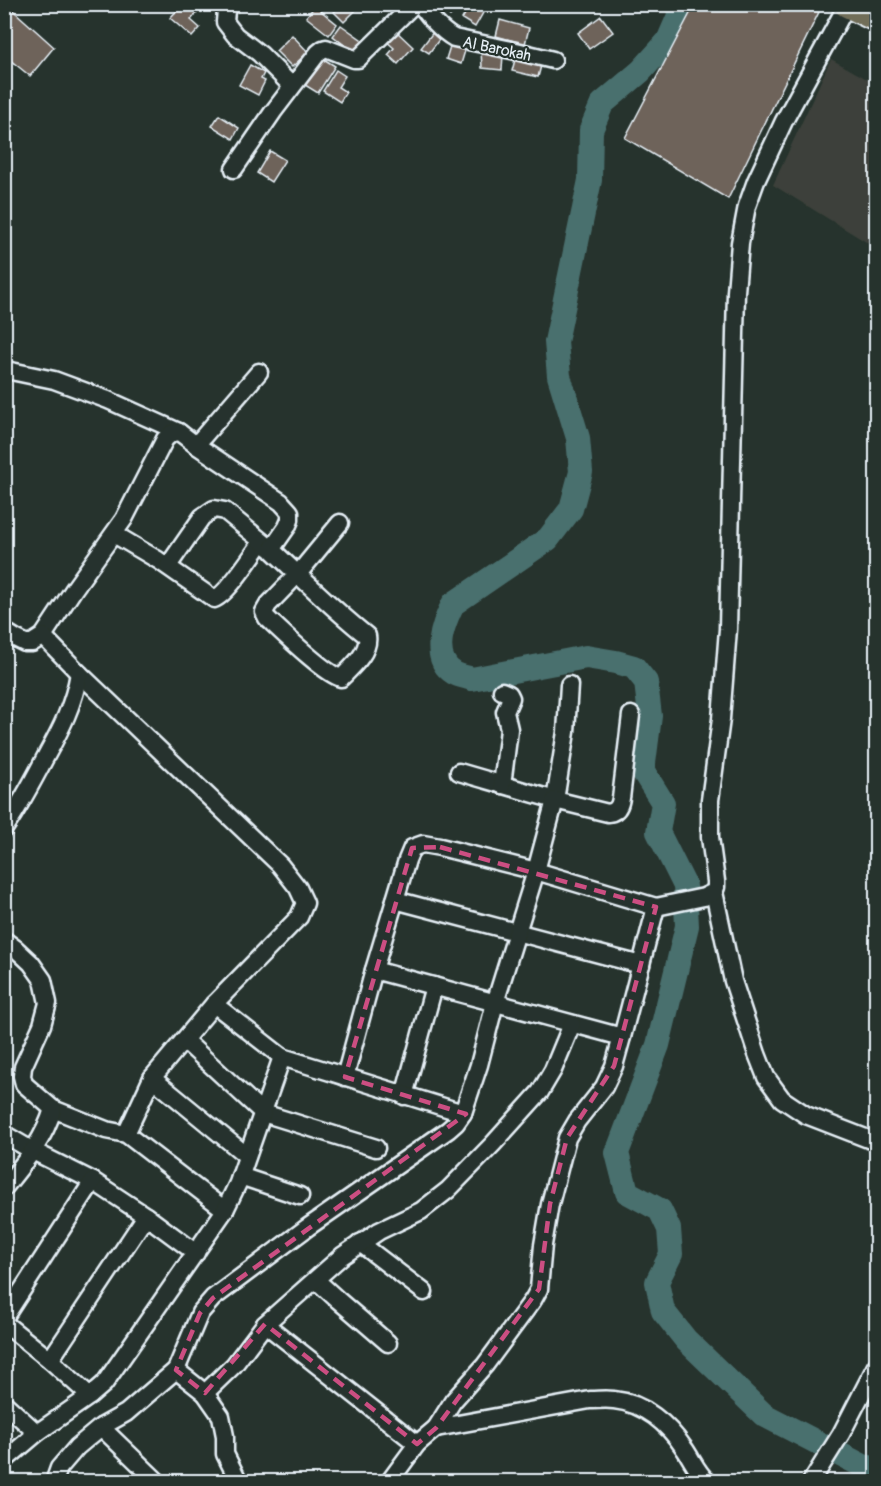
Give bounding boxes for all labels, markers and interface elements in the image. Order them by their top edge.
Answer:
street label: Al Barokah [461,32,533,66]

